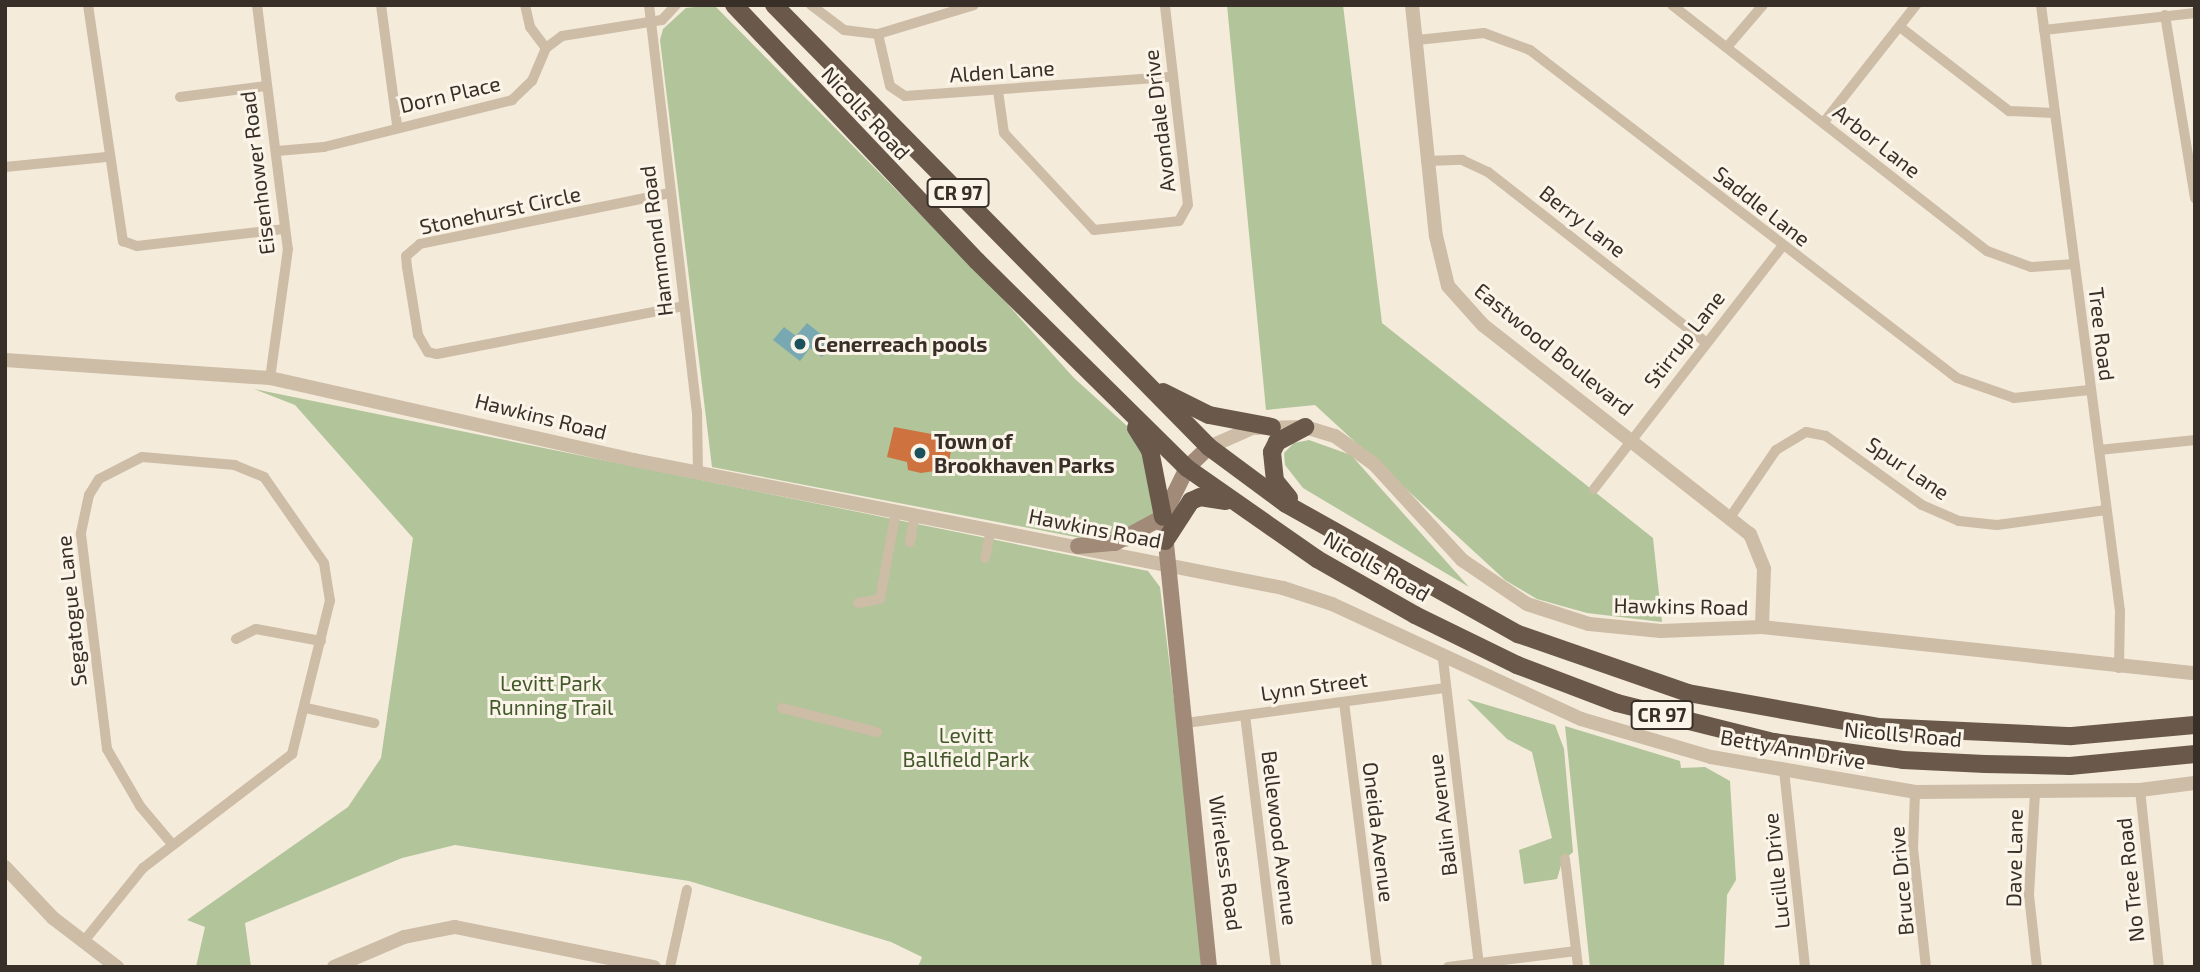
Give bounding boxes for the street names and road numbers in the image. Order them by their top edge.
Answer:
street label: Avondale Drive [1138,48,1180,194]
street label: Alden Lane [949,55,1055,87]
street label: Nicolls Road [816,61,916,165]
street label: Dorn Place [397,70,503,118]
street label: Eisenhower Road [234,89,280,257]
street label: Arbor Lane [1828,99,1926,183]
street label: Saddle Lane [1709,161,1815,251]
street label: Hammond Road [634,164,678,318]
road number: CR 97 [926,178,990,209]
street label: Berry Lane [1535,179,1631,263]
street label: Stonehurst Circle [417,181,583,239]
street label: Eastwood Boulevard [1470,277,1638,421]
street label: Stirrup Lane [1638,285,1730,393]
street label: Tree Road [2084,286,2120,382]
street label: Hawkins Road [473,387,609,445]
street label: Spur Lane [1862,431,1954,505]
street label: Hawkins Road [1026,503,1164,553]
street label: Nicolls Road [1320,526,1434,606]
street label: Segatogue Lane [51,534,91,688]
street label: Hawkins Road [1613,592,1749,620]
street label: Lynn Street [1259,666,1369,706]
road number: CR 97 [1630,700,1694,730]
street label: Nicolls Road [1843,716,1963,752]
street label: Betty Ann Drive [1718,724,1868,774]
street label: Bellewood Avenue [1257,749,1303,927]
street label: Balin Avenue [1422,752,1462,878]
street label: Oneida Avenue [1358,760,1400,904]
street label: Wireless Road [1204,794,1248,932]
street label: Dave Lane [2001,809,2027,907]
street label: Lucille Drive [1757,812,1795,930]
street label: No Tree Road [2111,816,2149,944]
street label: Bruce Drive [1884,825,1918,937]

